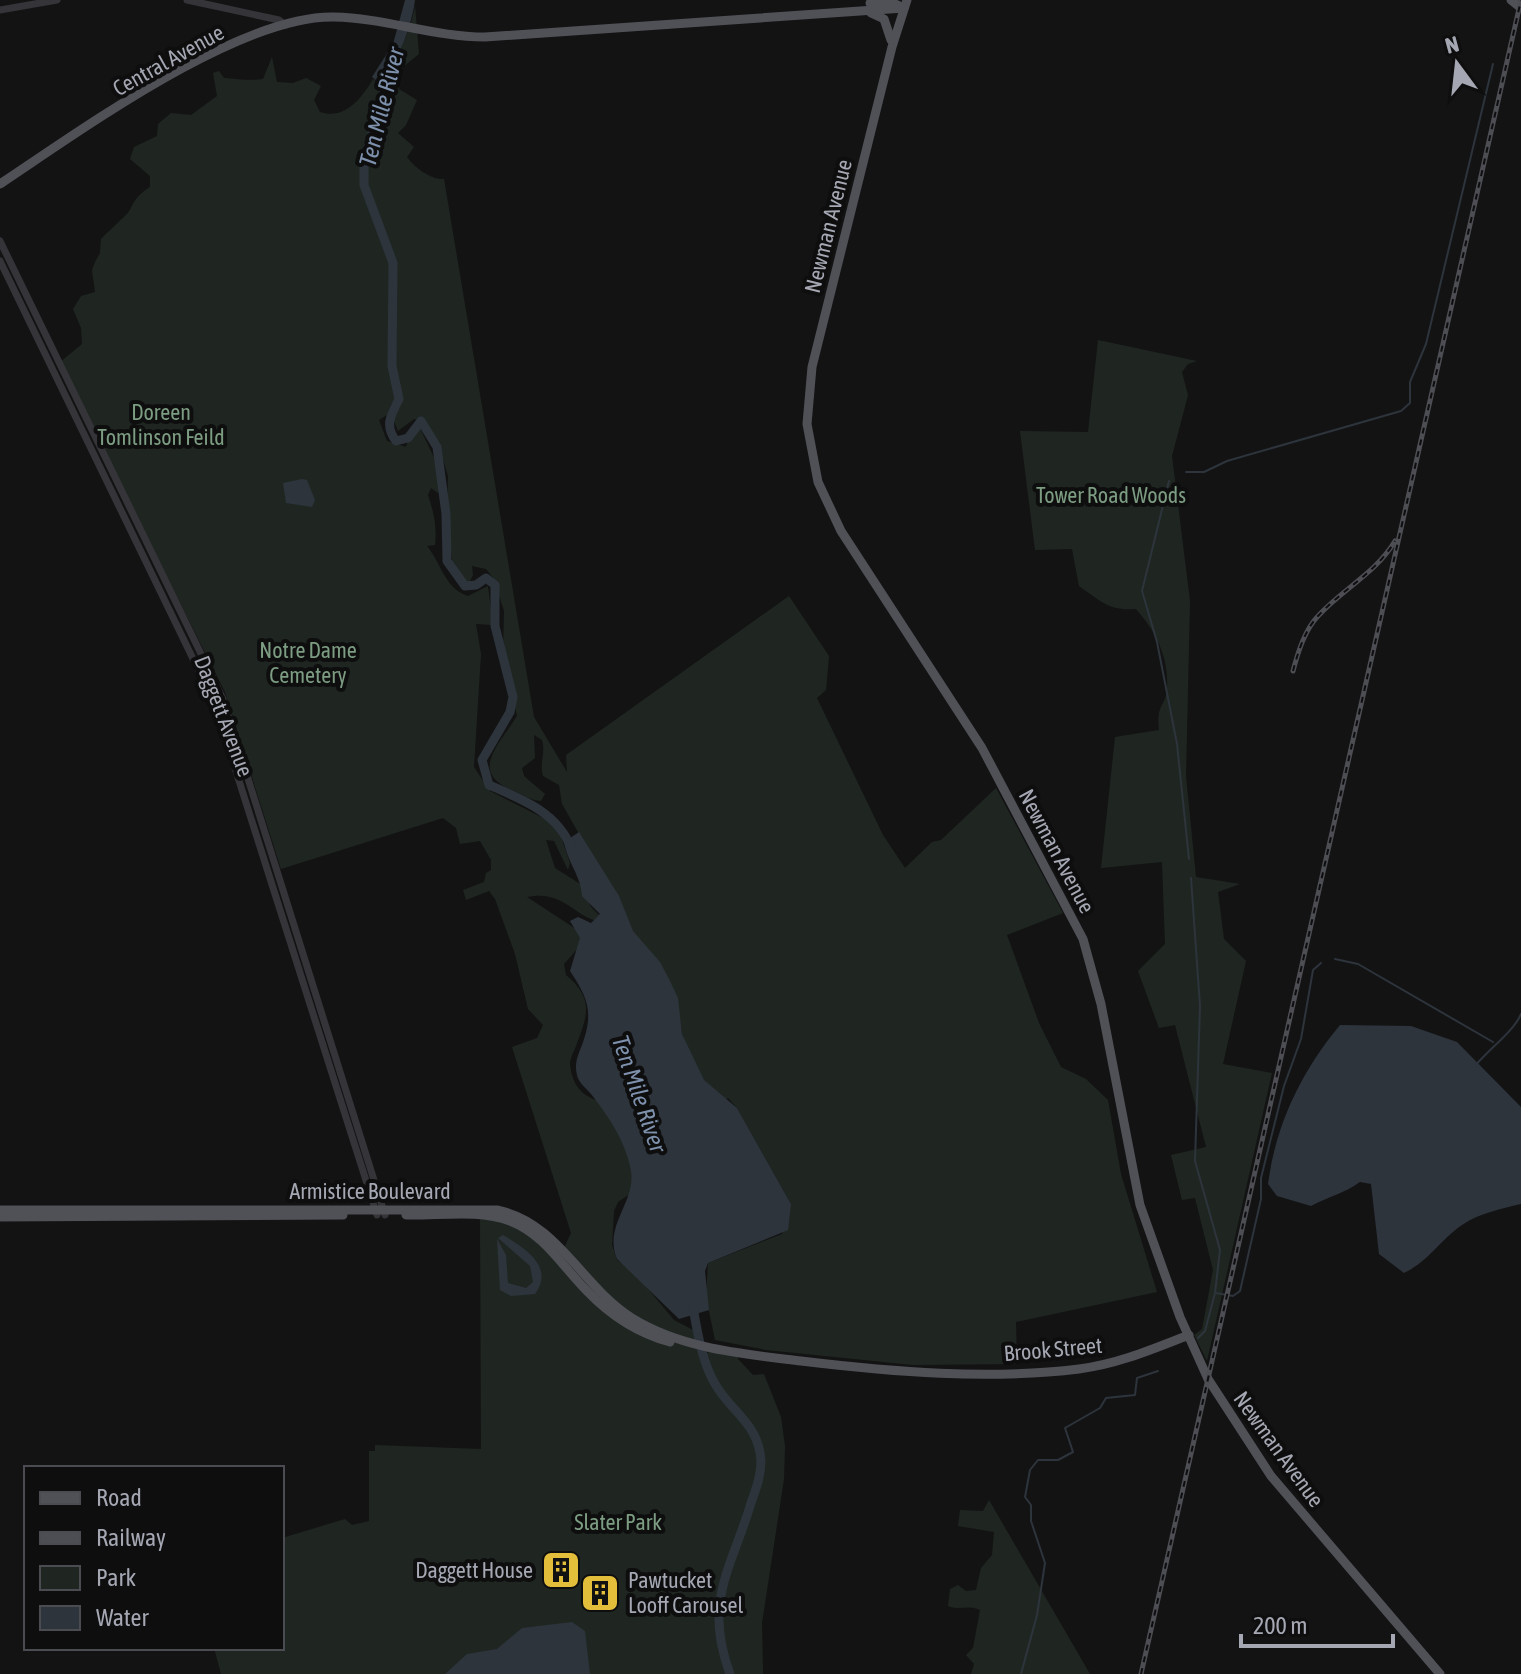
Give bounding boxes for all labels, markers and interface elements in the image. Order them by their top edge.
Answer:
street label: Central Avenue [108,19,228,101]
north arrow [1417,24,1497,104]
text: N [1442,30,1461,59]
water label: Ten Mile River [354,44,410,169]
street label: Newman Avenue [799,157,857,295]
park label: Doreen Tomlinson Feild [97,399,225,450]
park label: Tower Road Woods [1036,482,1186,508]
park label: Notre Dame Cemetery [259,637,357,688]
street label: Daggett Avenue [189,652,259,780]
street label: Newman Avenue [1013,785,1101,917]
water label: Ten Mile River [607,1032,672,1157]
street label: Armistice Boulevard [289,1178,451,1204]
street label: Brook Street [1003,1332,1103,1366]
street label: Newman Avenue [1228,1386,1330,1512]
legend [24,1466,284,1650]
text: Road [96,1484,142,1511]
park label: Slater Park [574,1509,662,1535]
text: Railway [96,1524,166,1551]
building icon: Daggett House [540,1549,582,1591]
place label: Daggett House [415,1557,533,1583]
text: Park [96,1564,137,1591]
place label: Pawtucket Looff Carousel [628,1567,743,1618]
building icon: Pawtucket Looff Carousel [579,1572,621,1614]
scale bar [1241,1598,1393,1648]
text: Water [96,1604,149,1631]
text: 200 m [1253,1612,1307,1639]

